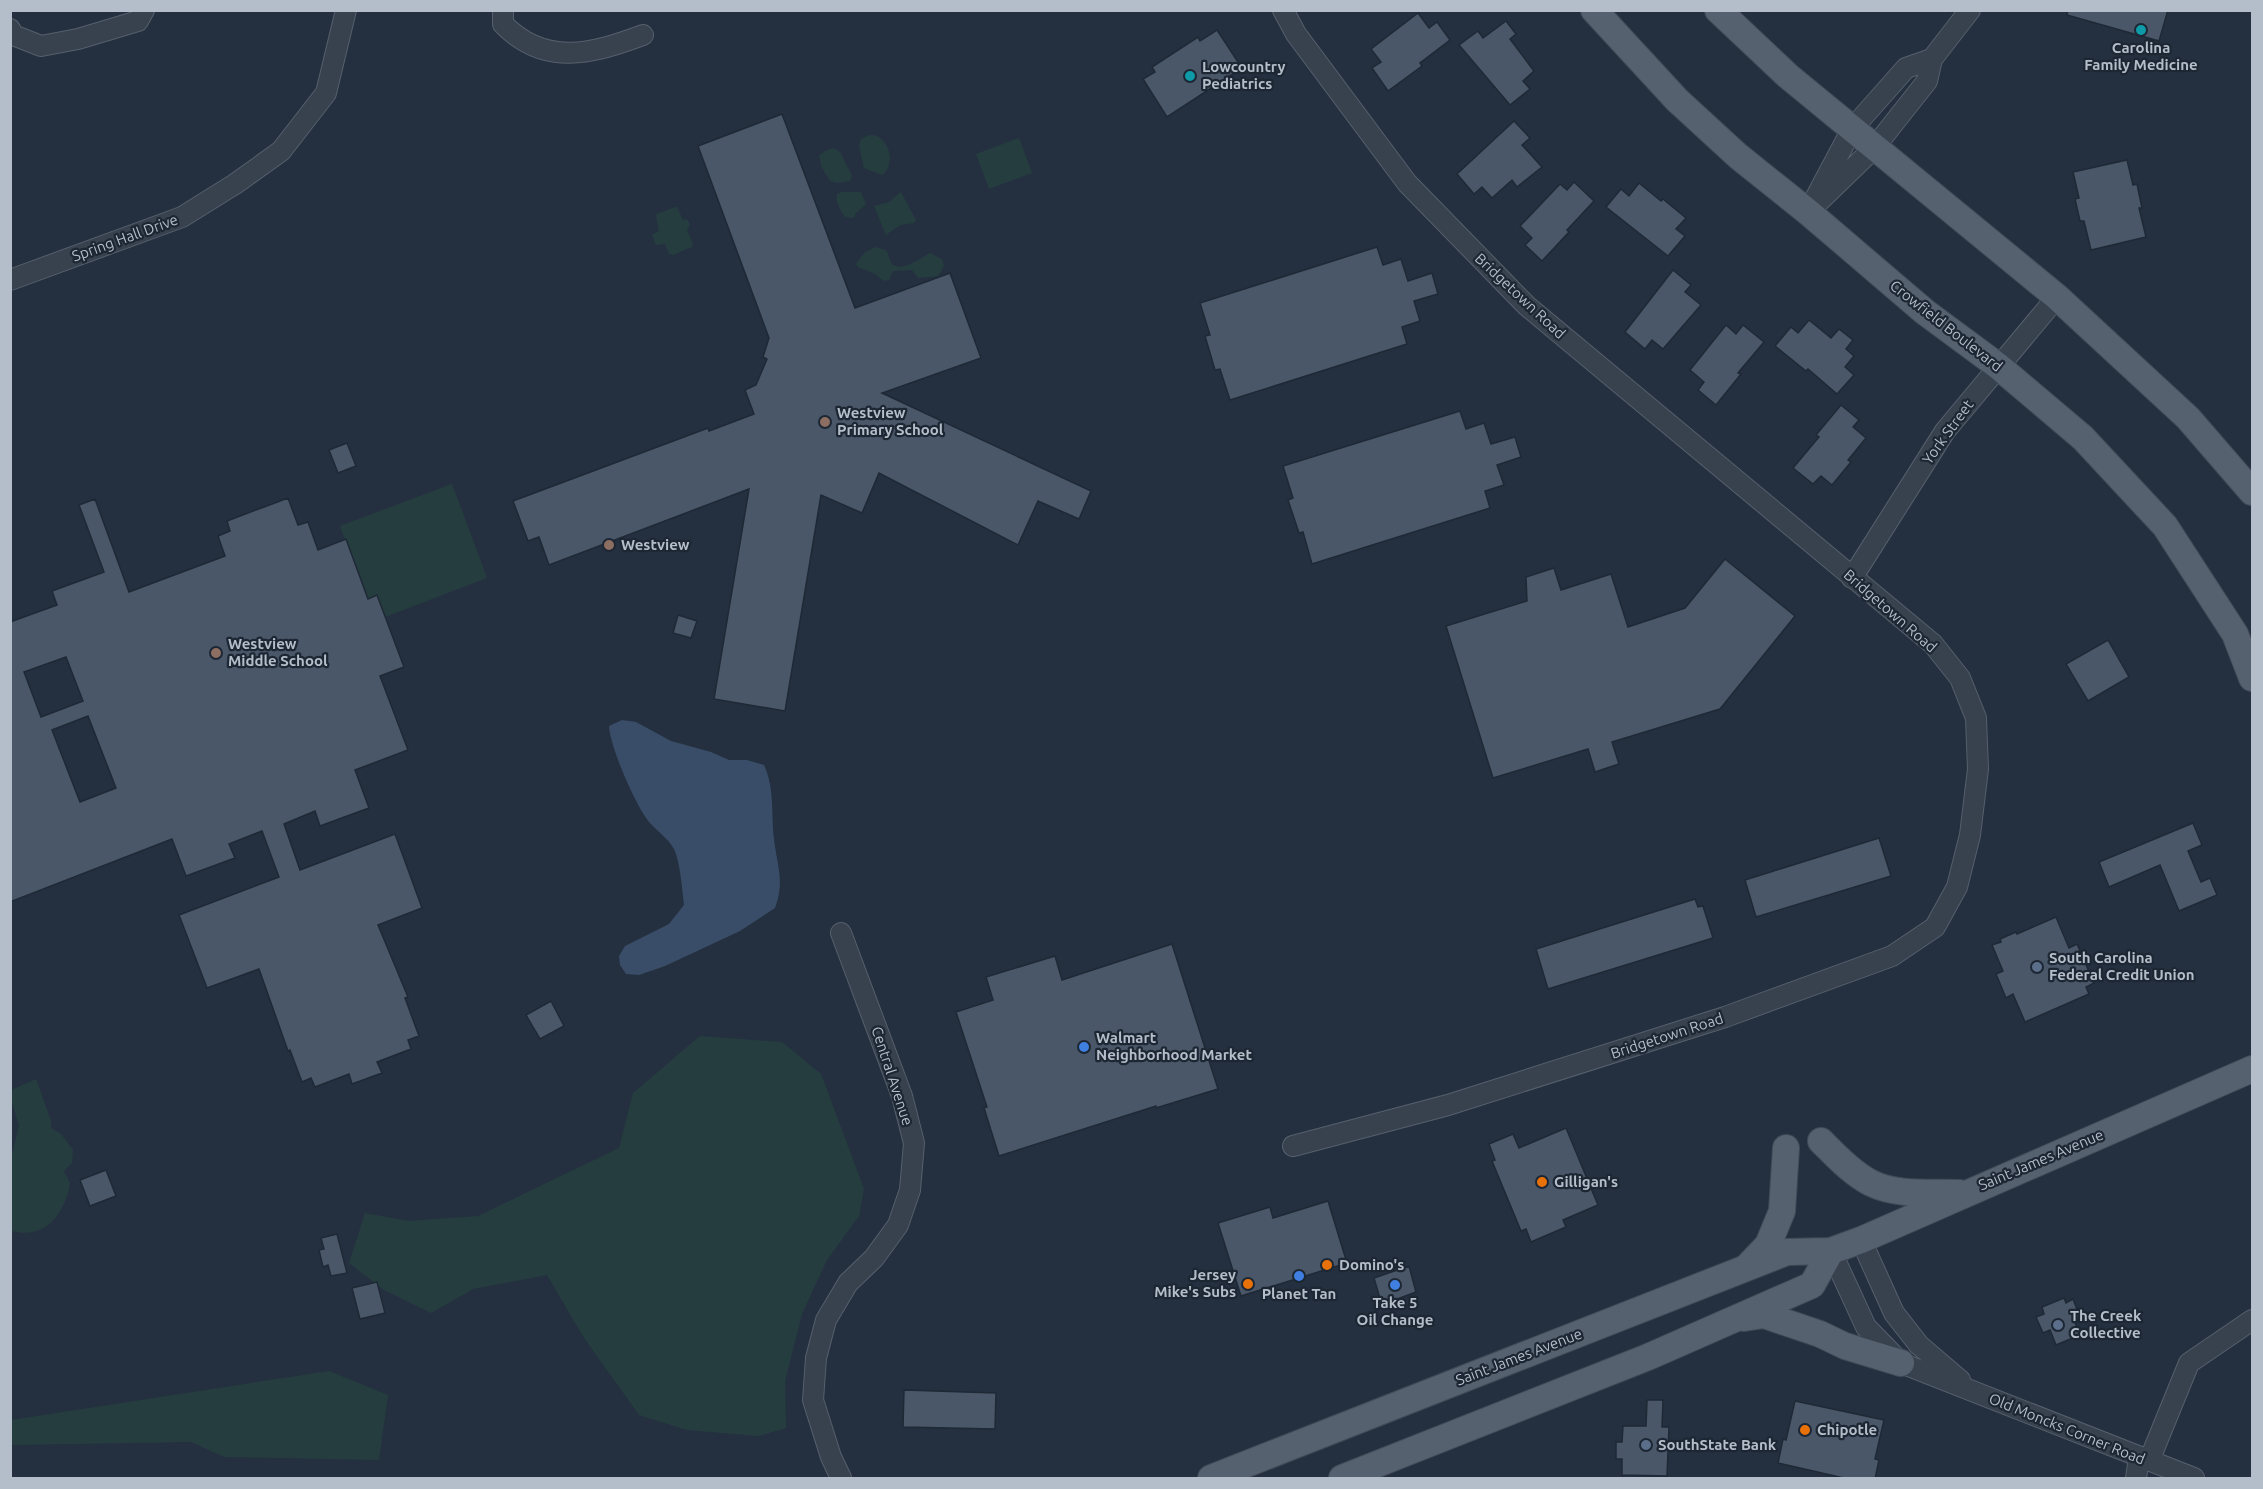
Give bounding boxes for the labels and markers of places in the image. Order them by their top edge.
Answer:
marker: Carolina Family Medicine [2134,23,2148,37]
place label: Carolina Family Medicine [2084,39,2198,73]
place label: Lowcountry Pediatrics [1202,58,1285,92]
marker: Lowcountry Pediatrics [1183,69,1197,83]
place label: Westview Primary School [837,404,944,438]
marker: Westview Primary School [818,415,832,429]
place label: Westview [621,536,690,553]
marker: Westview [602,538,616,552]
place label: Westview Middle School [228,635,328,669]
marker: Westview Middle School [209,646,223,660]
place label: South Carolina Federal Credit Union [2049,949,2195,983]
marker: South Carolina Federal Credit Union [2030,960,2044,974]
place label: Walmart Neighborhood Market [1096,1029,1252,1063]
marker: Walmart Neighborhood Market [1077,1040,1091,1054]
place label: Gilligan's [1554,1173,1618,1190]
marker: Gilligan's [1535,1175,1549,1189]
place label: Domino's [1339,1256,1404,1273]
marker: Domino's [1320,1258,1334,1272]
place label: Jersey Mike's Subs [1154,1266,1236,1300]
marker: Planet Tan [1292,1269,1306,1283]
marker: Jersey Mike's Subs [1241,1277,1255,1291]
marker: Take 5 Oil Change [1388,1278,1402,1292]
place label: Planet Tan [1262,1285,1336,1302]
place label: Take 5 Oil Change [1357,1294,1433,1328]
place label: The Creek Collective [2070,1307,2142,1341]
marker: The Creek Collective [2051,1318,2065,1332]
place label: Chipotle [1817,1421,1877,1438]
marker: Chipotle [1798,1423,1812,1437]
place label: SouthState Bank [1658,1436,1777,1453]
marker: SouthState Bank [1639,1438,1653,1452]

